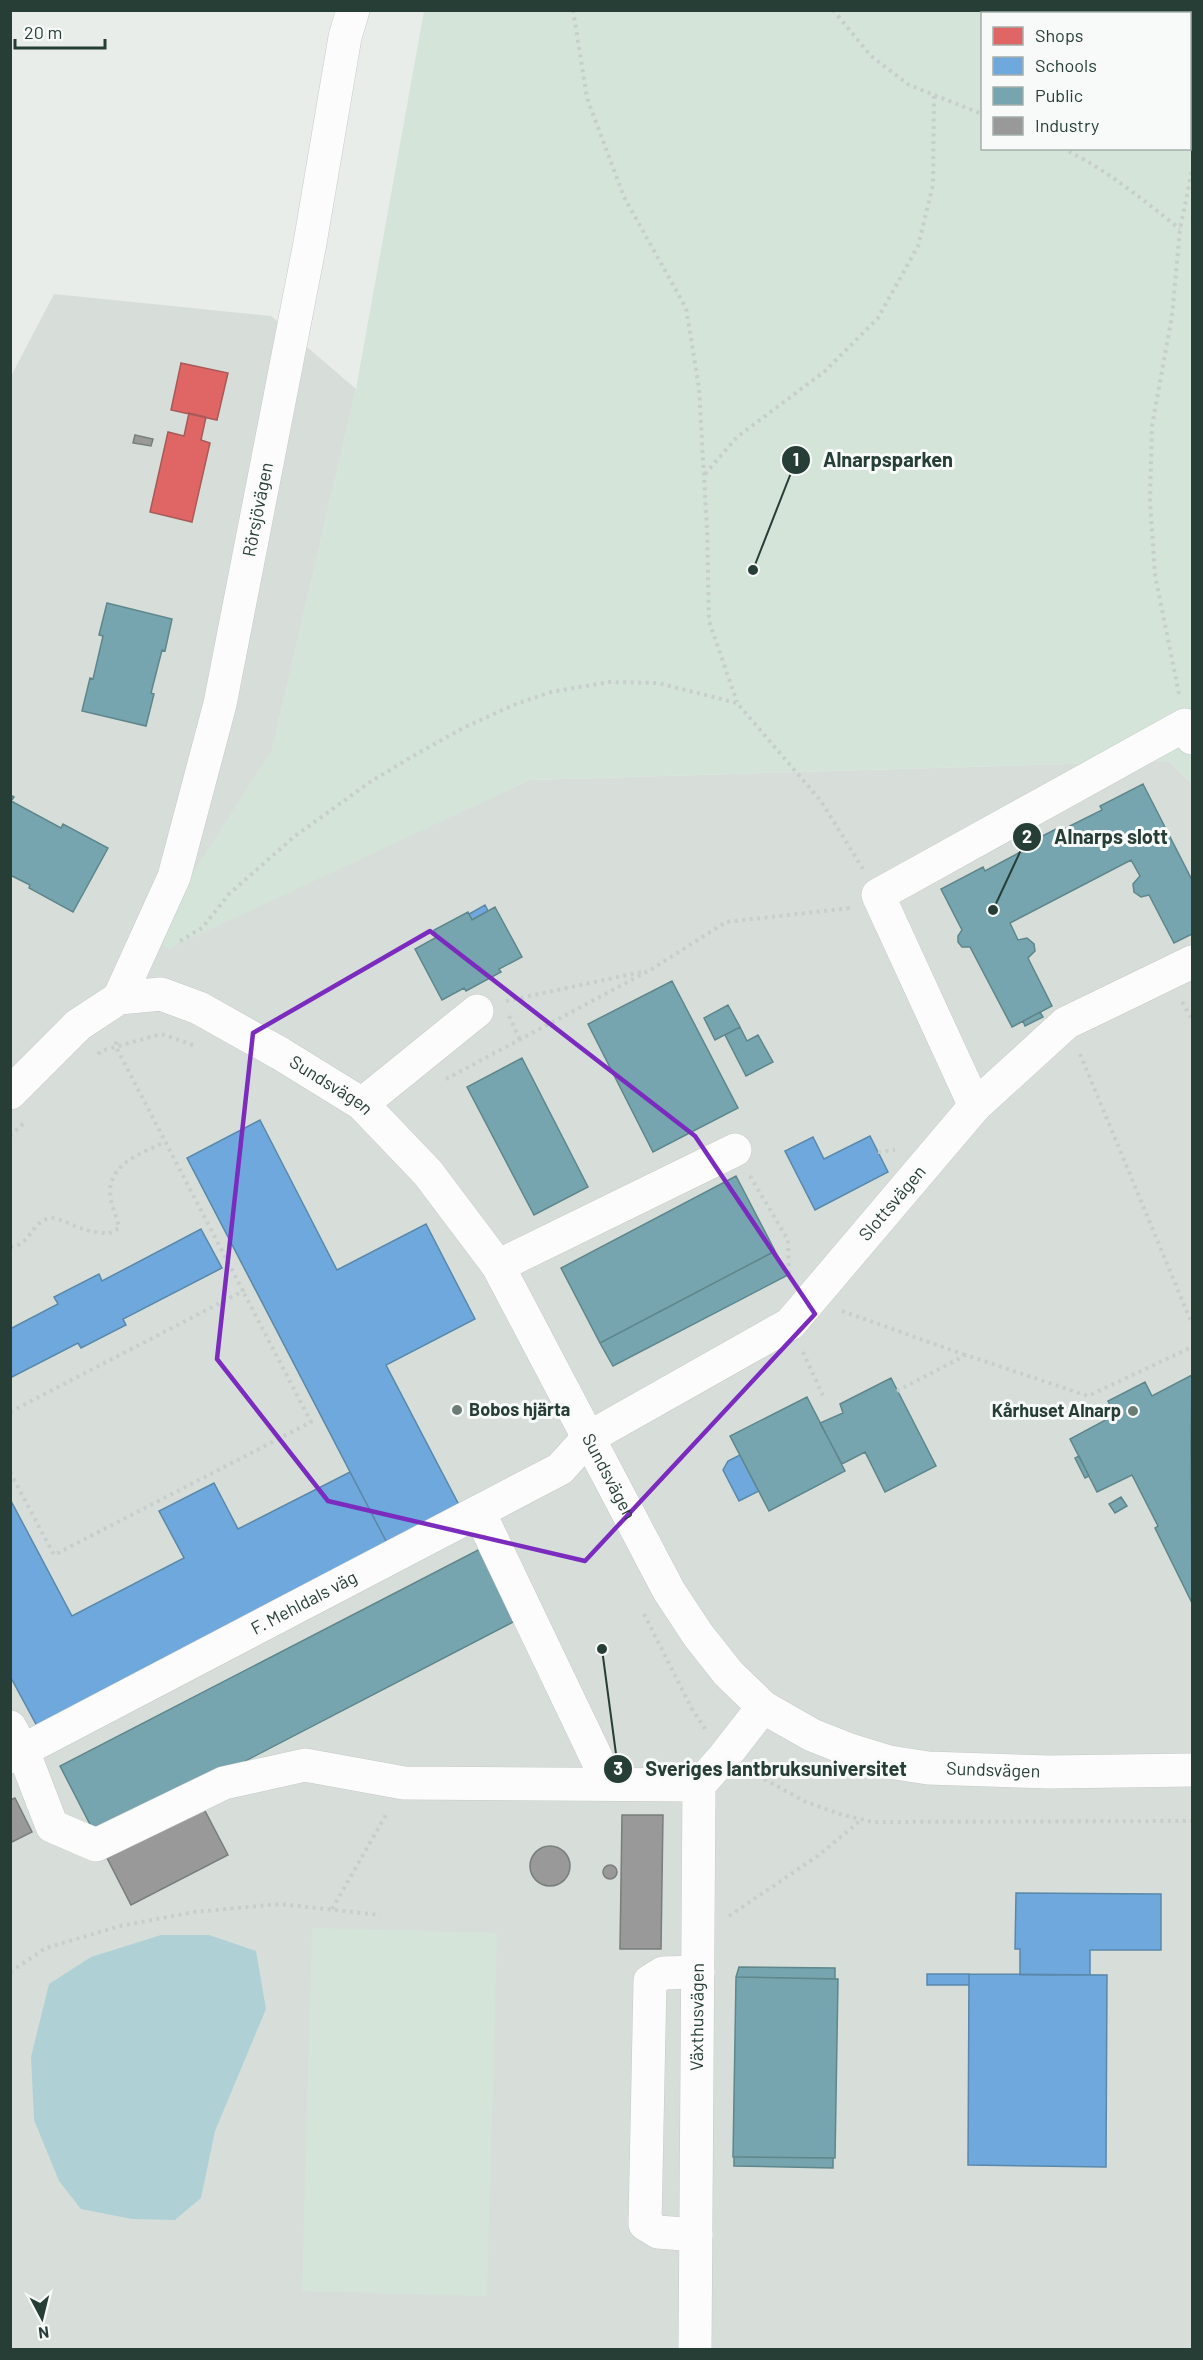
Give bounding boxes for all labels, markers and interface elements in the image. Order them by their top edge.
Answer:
scale bar [15,12,105,50]
legend [981,12,1191,150]
text: 20 m [24,21,62,43]
text: Shops [1035,24,1084,46]
text: Schools [1035,54,1097,76]
text: Public [1035,84,1083,106]
text: Industry [1035,114,1099,136]
callout: Alnarpsparken [781,441,965,479]
text: Alnarpsparken [823,447,953,471]
text: 1 [793,448,799,470]
street label: Rörsjövägen [237,460,277,559]
callout: Alnarps slott [1012,818,1180,856]
text: Alnarps slott [1054,824,1168,848]
text: 2 [1022,825,1032,847]
street label: Sundsvägen [286,1050,378,1119]
street label: Slottsvägen [854,1160,930,1245]
place label: Bobos hjärta [469,1398,570,1420]
place label: Kårhuset Alnarp [992,1399,1121,1421]
marker: Bobos hjärta [450,1403,464,1417]
marker: Kårhuset Alnarp [1126,1404,1140,1418]
street label: Sundsvägen [578,1429,641,1523]
street label: F. Mehldals väg [247,1565,360,1639]
callout: Sveriges lantbruksuniversitet [603,1750,919,1788]
text: Sveriges lantbruksuniversitet [645,1756,907,1780]
text: 3 [613,1757,623,1779]
street label: Sundsvägen [946,1757,1041,1782]
street label: Växthusvägen [685,1963,708,2071]
north arrow [12,2288,72,2348]
text: N [37,2323,50,2343]

